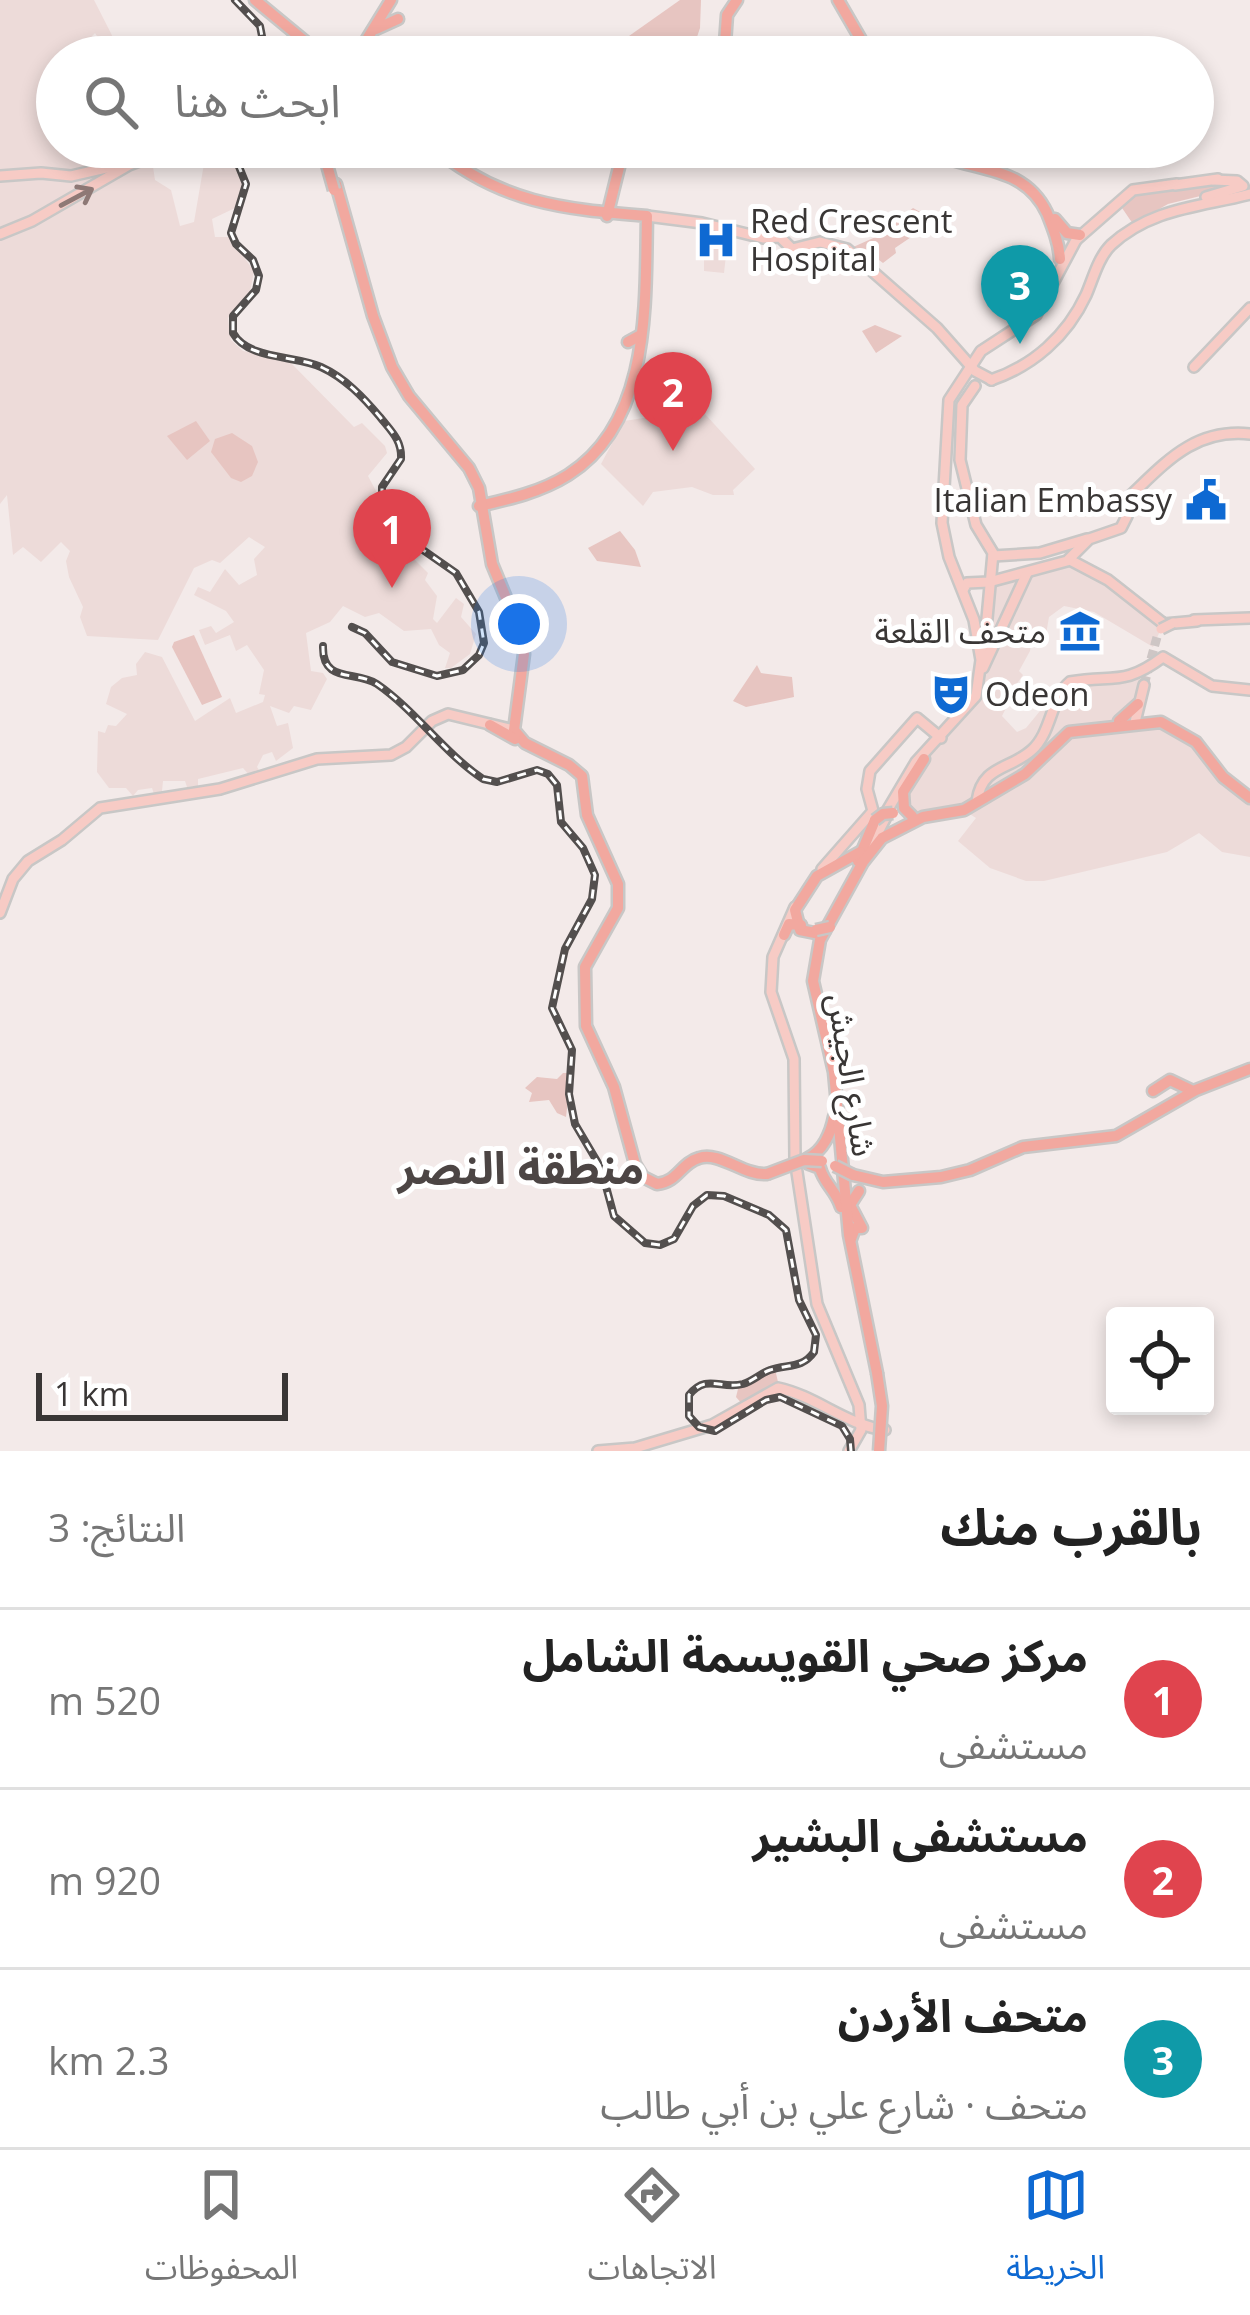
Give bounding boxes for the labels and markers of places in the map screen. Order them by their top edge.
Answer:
place label: Red Crescent Hospital [750,198,953,281]
hospital icon: Red Crescent Hospital [693,217,739,263]
pin: 3 [981,245,1059,344]
pin: 2 [634,352,712,451]
place label: Italian Embassy [933,477,1172,522]
public building icon: Italian Embassy [1183,477,1229,523]
pin: 1 [353,489,431,588]
place label: متحف القلعة [875,608,1046,653]
museum icon: متحف القلعة [1057,608,1103,654]
theatre icon: Odeon [928,671,974,717]
place label: Odeon [985,671,1089,716]

